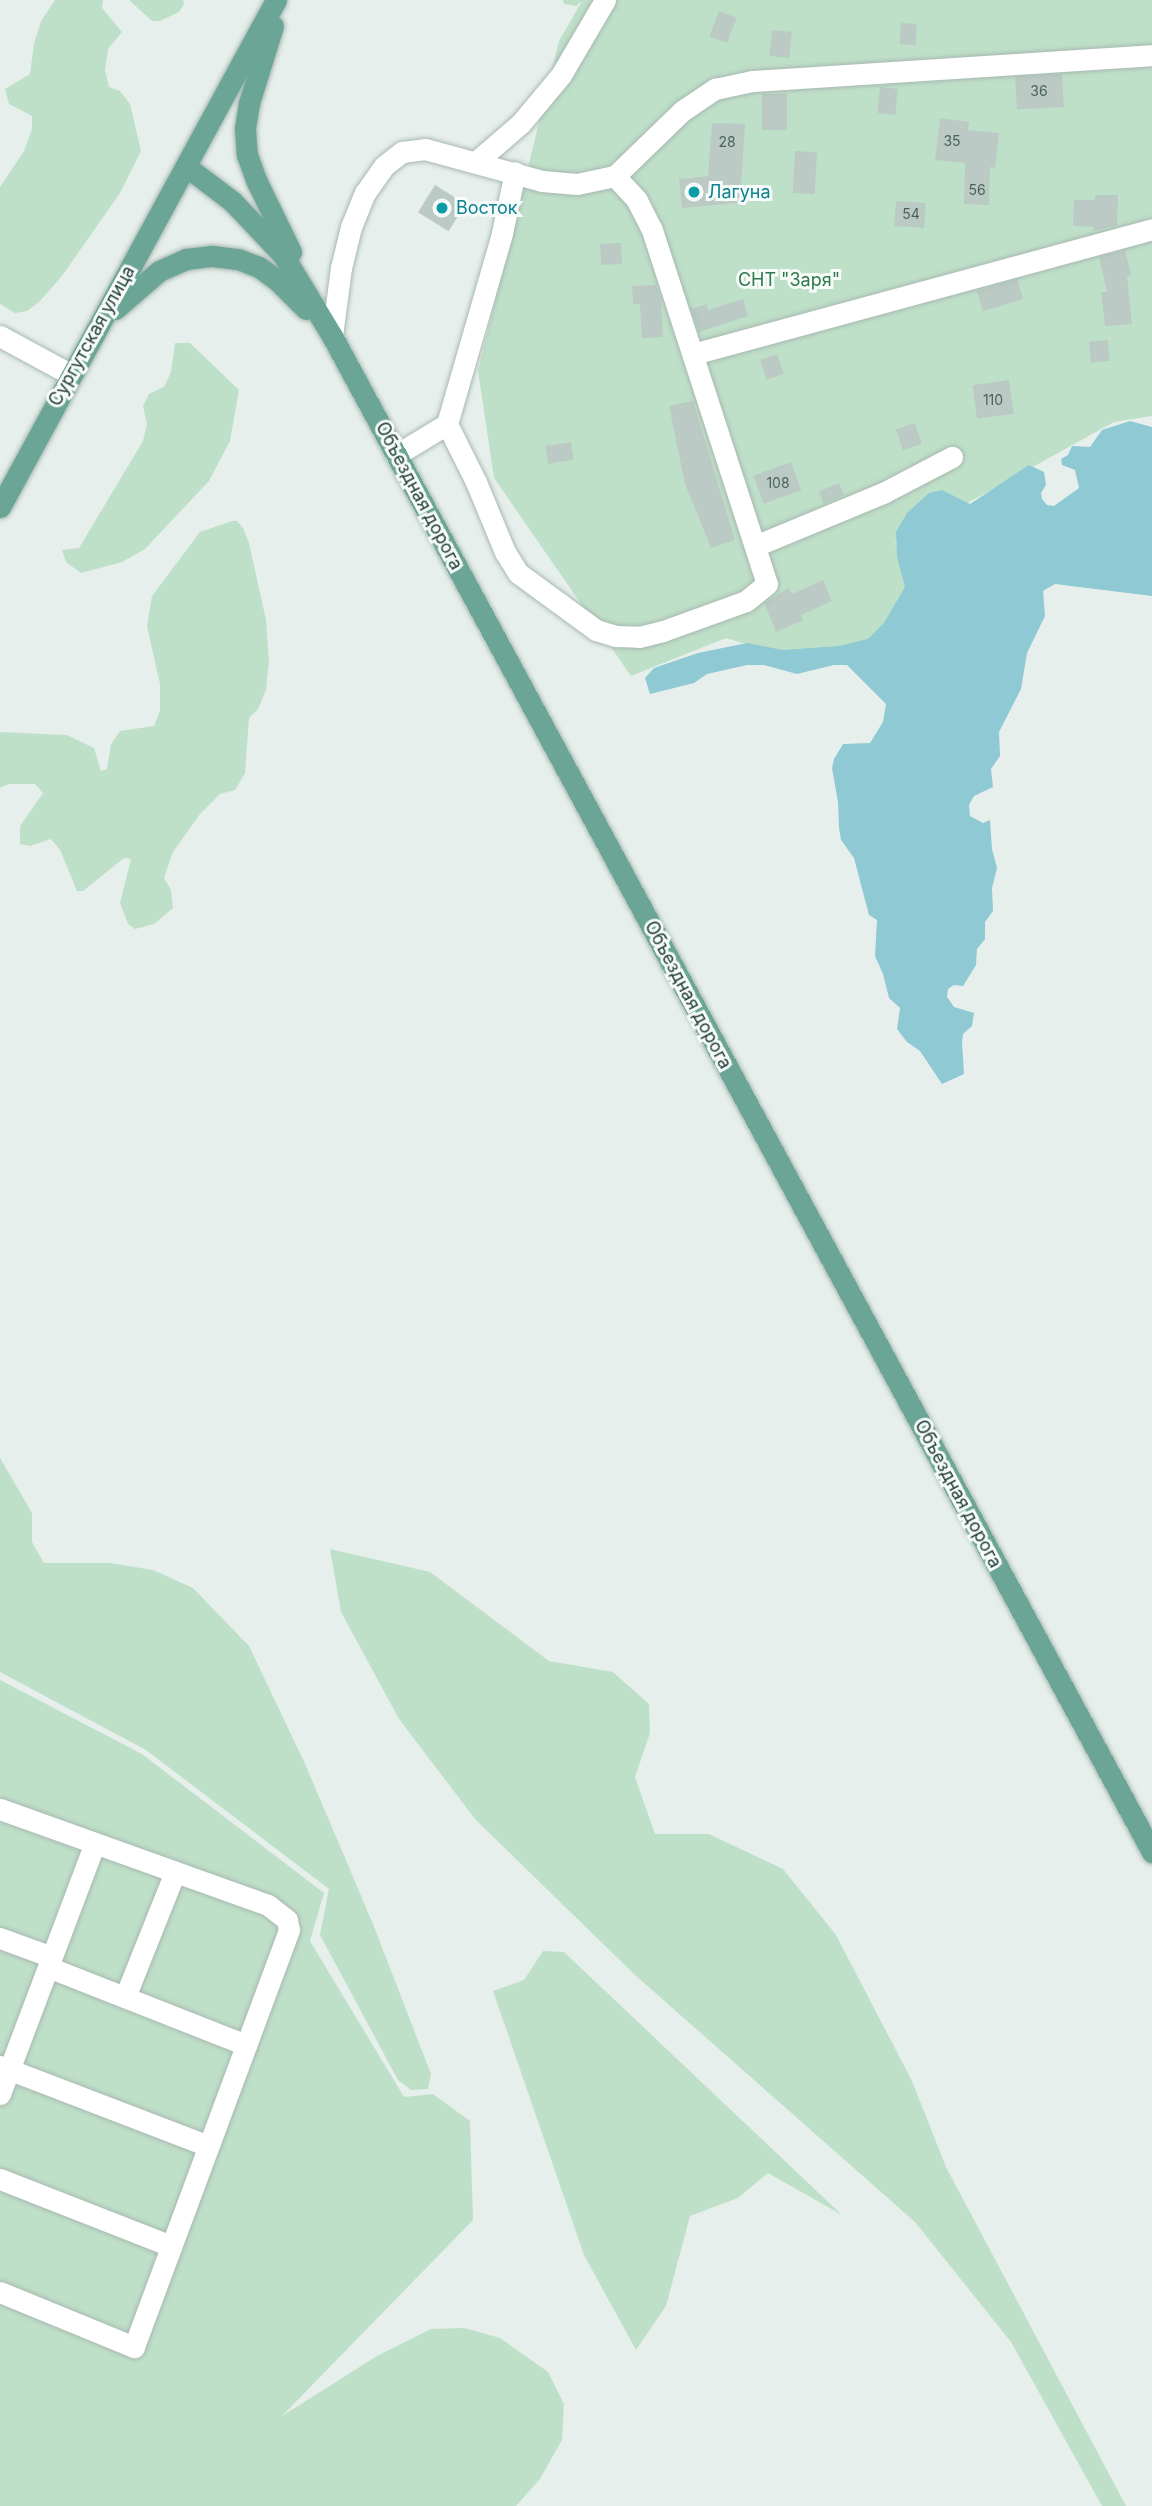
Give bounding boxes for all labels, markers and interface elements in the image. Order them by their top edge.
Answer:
house number: 36 [1030,83,1048,99]
house number: 35 [943,133,961,149]
house number: 28 [718,134,736,150]
place label: Лагуна [708,181,771,203]
house number: 56 [968,182,986,198]
marker: Лагуна [686,184,702,200]
place label: Восток [456,197,517,219]
marker: Восток [434,200,450,216]
house number: 54 [902,206,920,222]
street label: Сургутская улица [44,262,140,410]
park label: СНТ "Заря" [738,269,840,291]
house number: 110 [983,392,1003,408]
street label: Объездная дорога [371,418,467,574]
house number: 108 [766,475,790,491]
street label: Объездная дорога [640,917,736,1073]
street label: Объездная дорога [910,1416,1006,1572]

